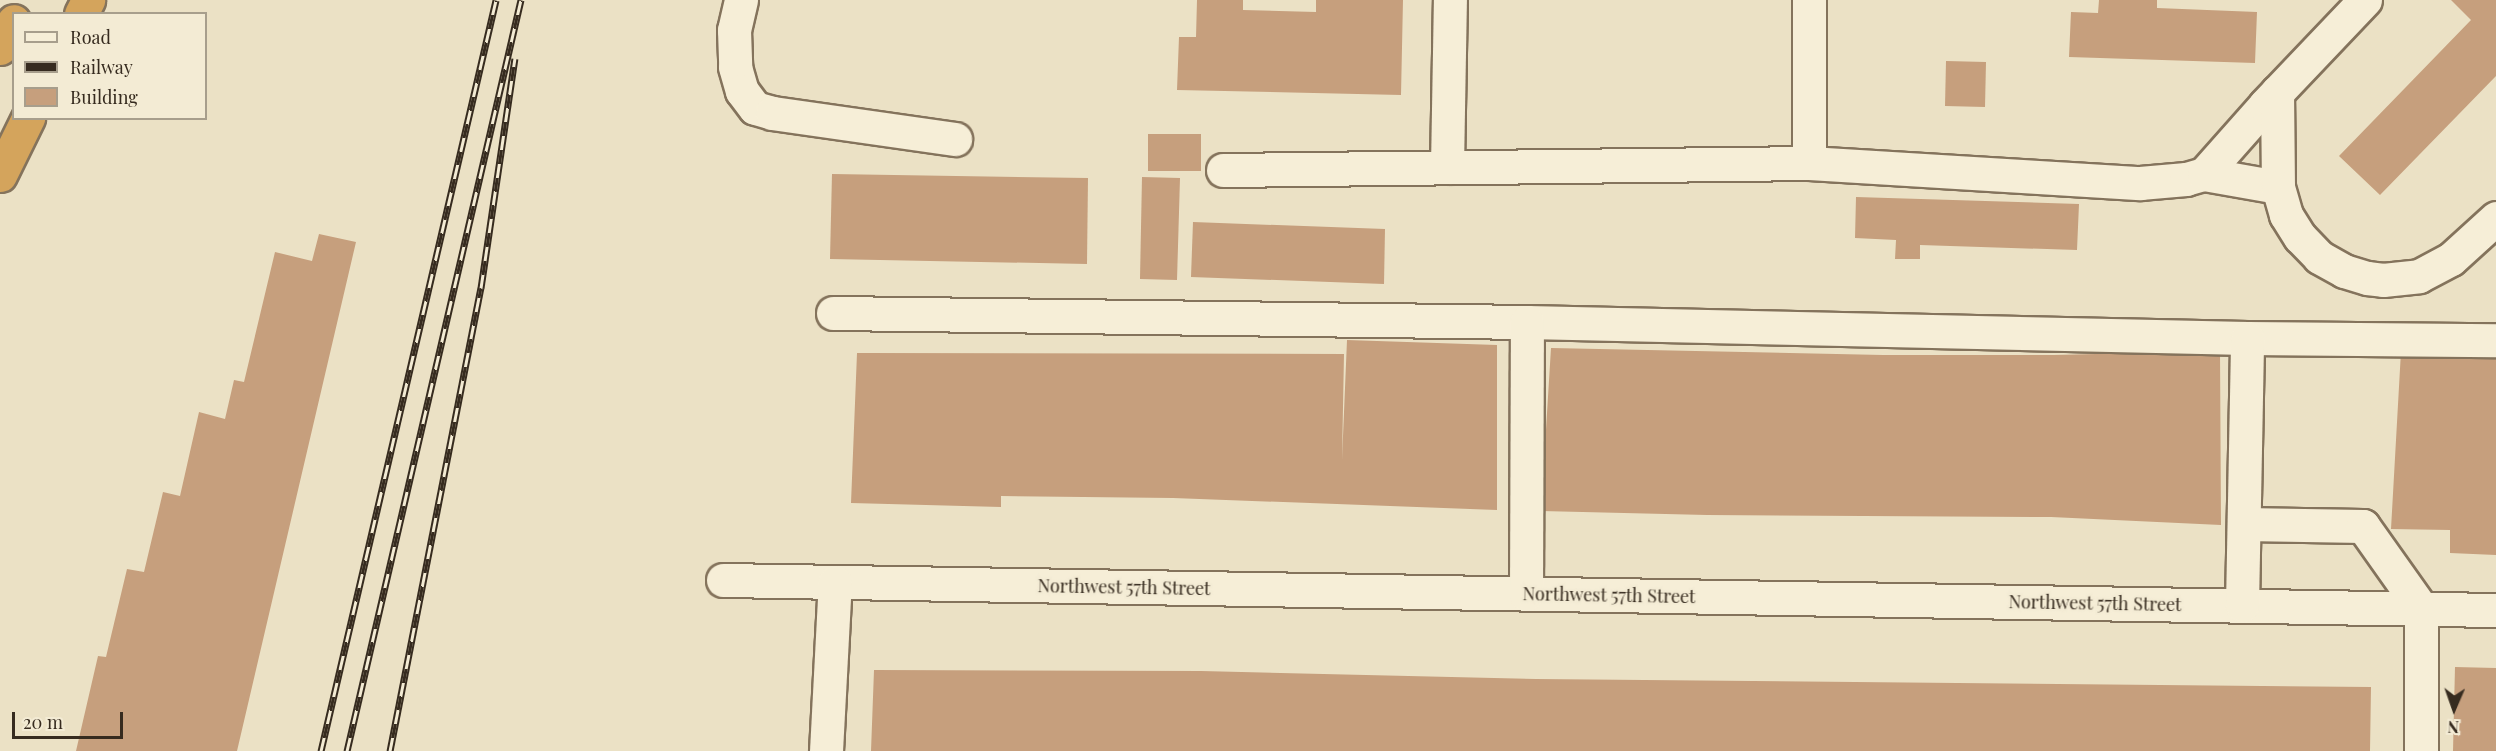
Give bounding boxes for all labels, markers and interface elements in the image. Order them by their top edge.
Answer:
legend [12,12,207,120]
text: Road [70,25,111,49]
text: Railway [70,55,133,79]
text: Building [70,85,138,109]
street label: Northwest 57th Street [1037,575,1211,599]
street label: Northwest 57th Street [1522,583,1696,607]
street label: Northwest 57th Street [2008,591,2182,615]
north arrow [2424,679,2484,739]
scale bar [15,700,126,738]
text: 20 m [23,710,63,734]
text: N [2447,717,2459,738]

